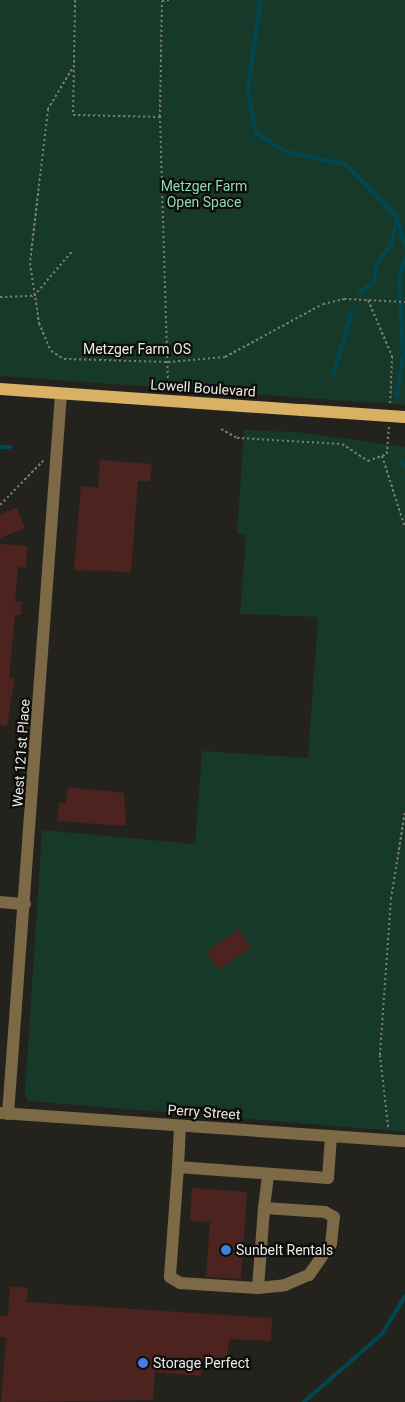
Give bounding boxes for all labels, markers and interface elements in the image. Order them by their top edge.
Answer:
park label: Metzger Farm Open Space [161,178,247,210]
street label: Metzger Farm OS [83,341,191,357]
street label: Lowell Boulevard [150,376,256,400]
street label: West 121st Place [9,698,33,808]
street label: Perry Street [167,1101,241,1123]
place label: Sunbelt Rentals [236,1242,333,1258]
marker: Sunbelt Rentals [220,1244,232,1256]
place label: Storage Perfect [153,1355,250,1371]
marker: Storage Perfect [137,1357,149,1369]

